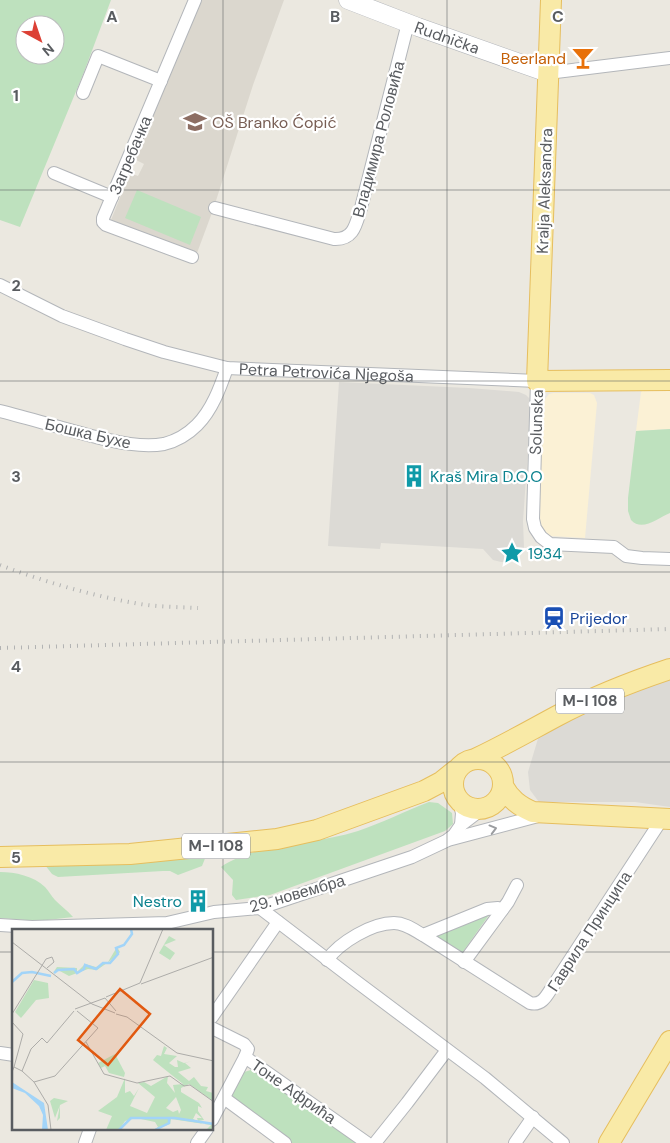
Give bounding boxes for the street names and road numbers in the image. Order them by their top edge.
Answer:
street label: Rudnička [412,17,482,59]
street label: Владимира Роловића [347,58,410,220]
street label: Загребачка [104,112,157,198]
street label: Kralja Aleksandra [532,128,557,254]
street label: Petra Petrovića Njegoša [239,359,414,387]
street label: Solunska [525,389,548,455]
street label: Бошка Бухе [43,413,133,454]
road number: M-I 108 [556,688,624,714]
road number: M-I 108 [182,834,250,858]
street label: Гаврила Принципа [543,867,636,995]
street label: 29. новембра [247,870,348,917]
street label: Тоне Афрића [247,1054,340,1128]

